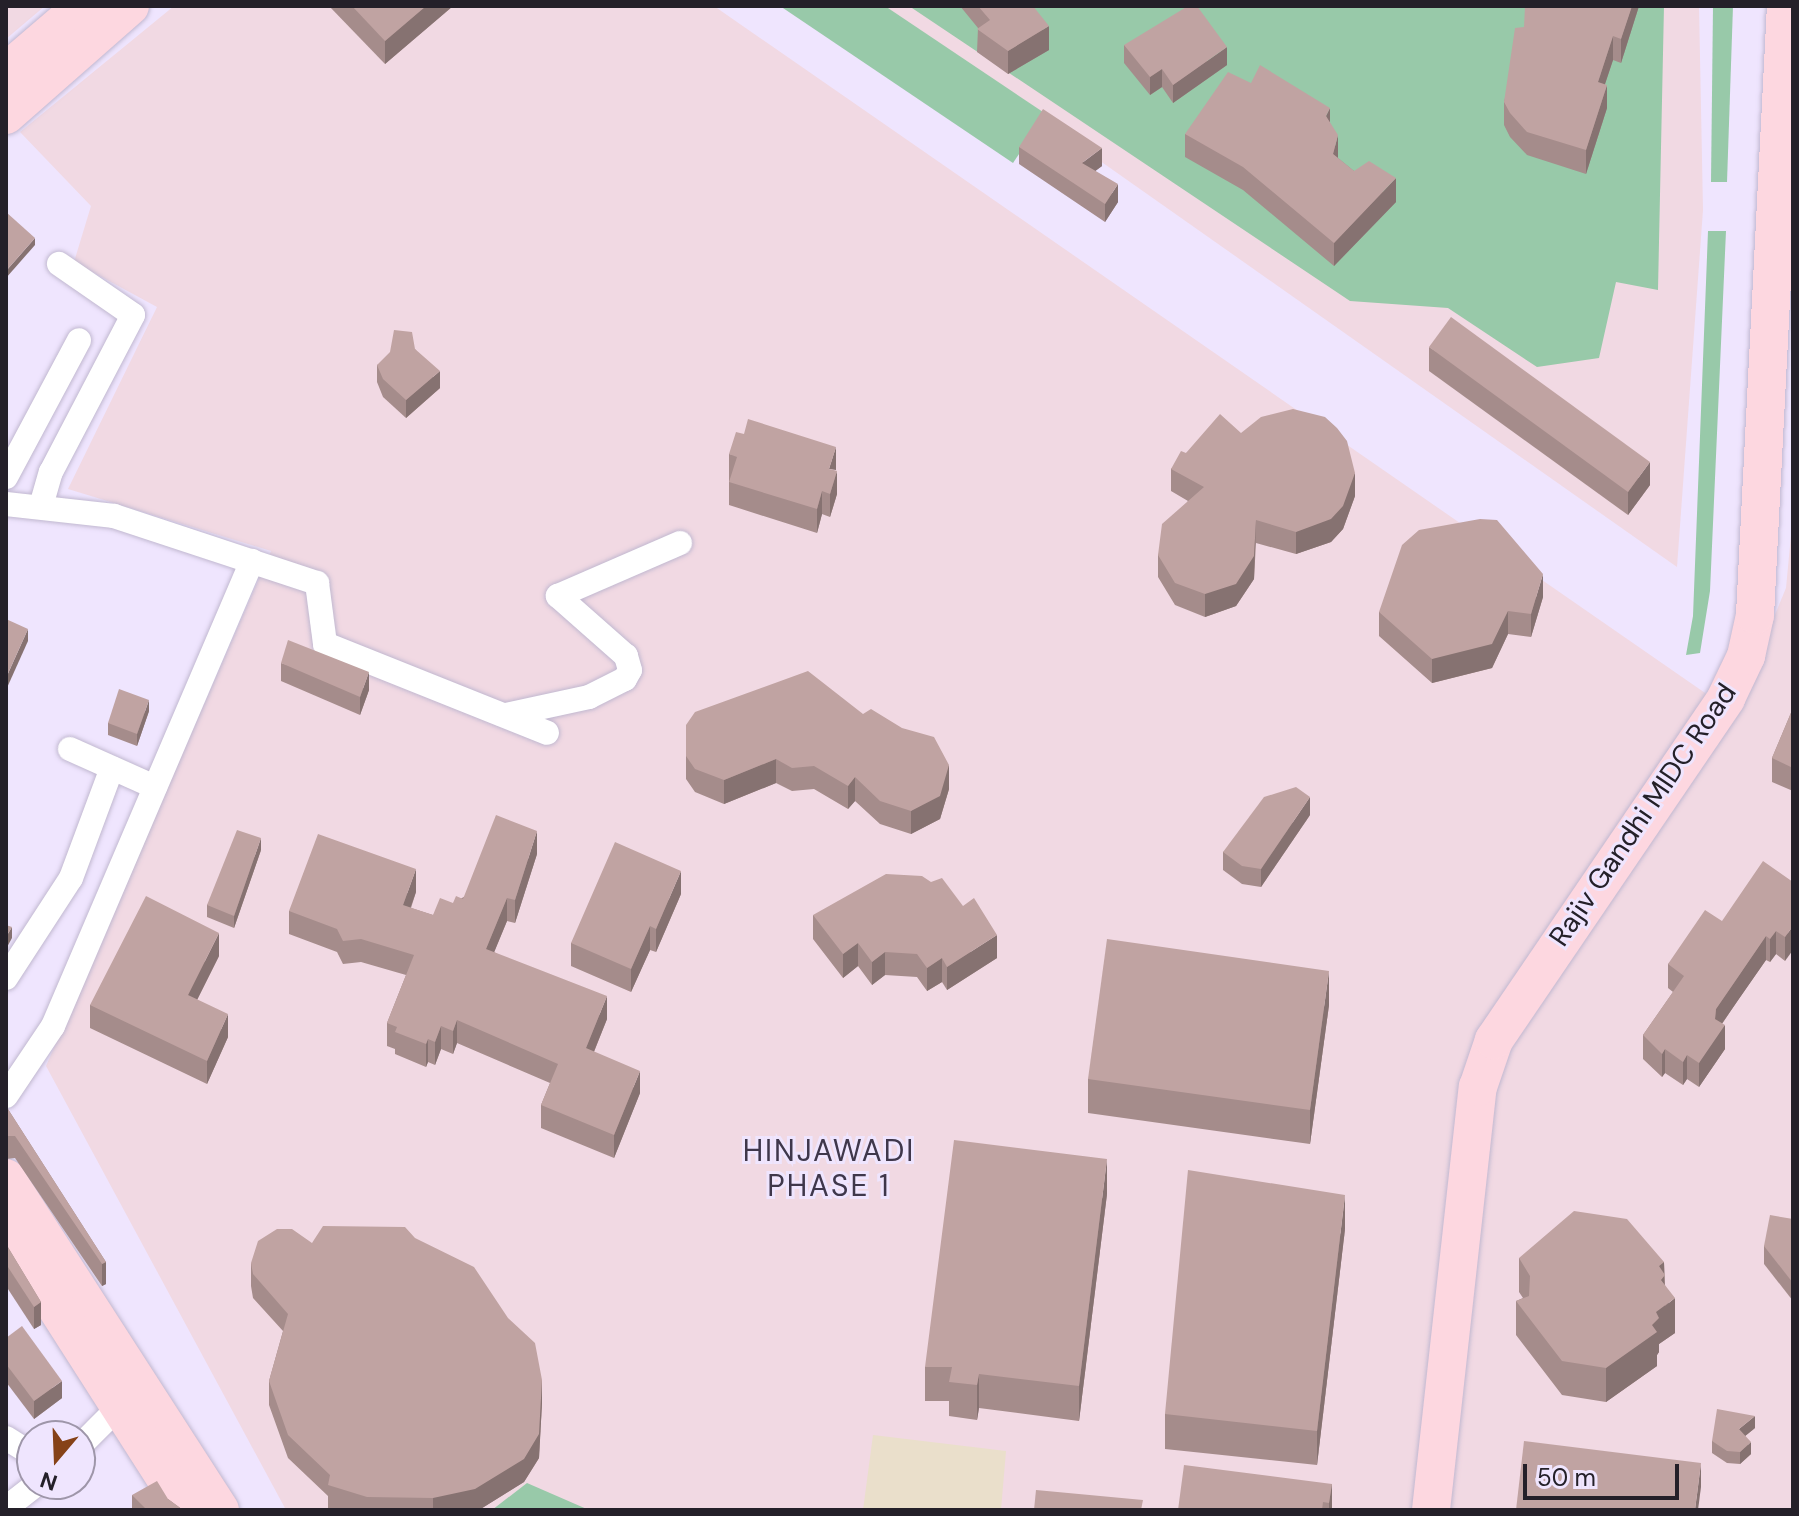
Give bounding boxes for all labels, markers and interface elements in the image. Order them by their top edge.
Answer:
street label: Rajiv Gandhi MIDC Road [1543,677,1743,953]
district label: HINJAWADI PHASE 1 [743,1133,915,1204]
north arrow [16,1420,96,1500]
scale bar [1527,1448,1683,1498]
text: 50 m [1537,1462,1596,1493]
text: N [36,1465,61,1498]

